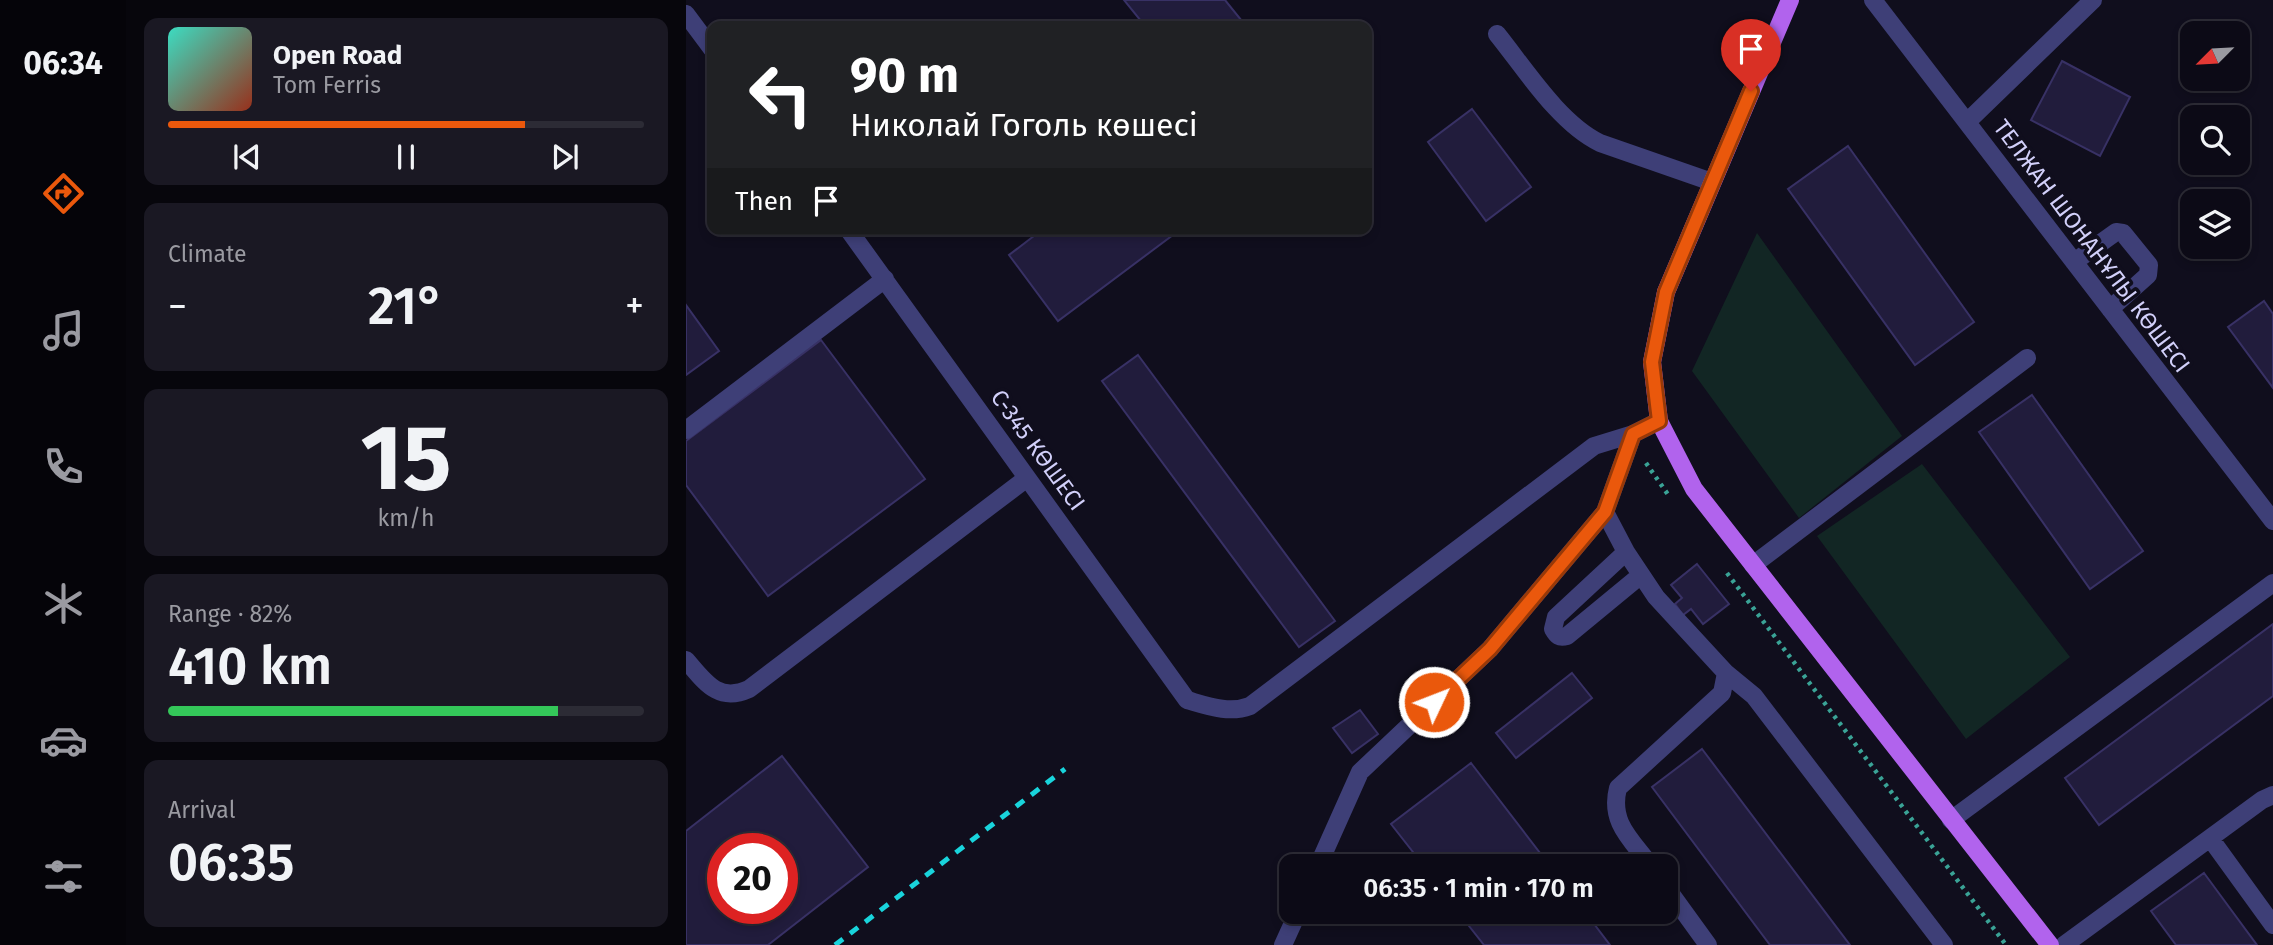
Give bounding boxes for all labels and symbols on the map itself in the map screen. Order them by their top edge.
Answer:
pin [1721,19,1781,91]
north arrow [2180,21,2250,91]
street label: ТЕЛЖАН ШОНАНҰЛЫ КӨШЕСІ [1988,114,2196,378]
street label: С-345 КӨШЕСІ [985,384,1091,516]
position arrow [1397,665,1471,739]
speed limit sign: 20 [707,833,798,924]

